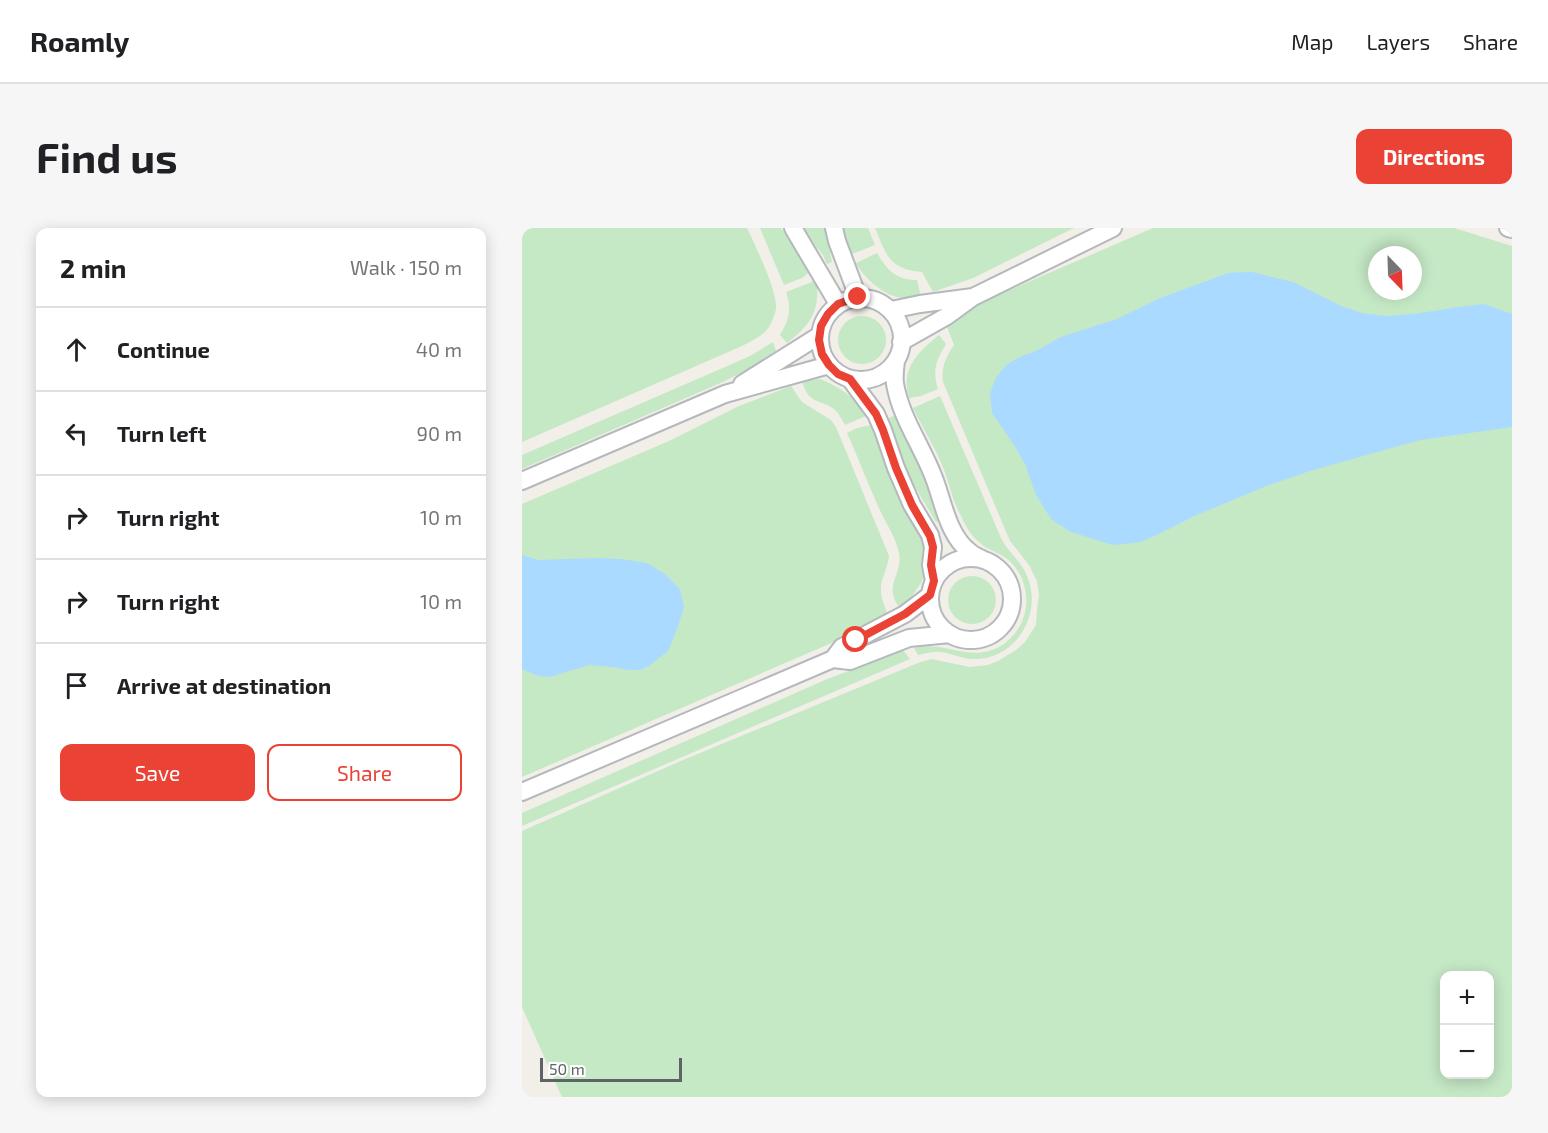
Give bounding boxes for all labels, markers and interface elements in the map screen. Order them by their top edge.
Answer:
text: Roamly [30,24,129,58]
text: Map [1291,29,1333,54]
text: Layers [1366,29,1430,54]
text: Share [1463,29,1518,54]
button: Directions [1356,129,1512,184]
text: Find us [36,131,178,181]
north arrow [1368,246,1422,300]
text: 2 min [60,252,126,283]
text: Walk · 150 m [350,255,462,279]
route end [844,283,870,309]
icon: ahead [60,333,93,366]
text: Continue [117,336,210,362]
text: 40 m [416,337,462,361]
icon: left [60,417,93,450]
text: Turn left [117,420,206,446]
text: 90 m [417,421,462,445]
icon: right [60,501,93,534]
text: Turn right [117,504,219,530]
text: 10 m [420,505,462,529]
icon: right [60,585,93,618]
text: Turn right [117,588,219,614]
text: 10 m [420,589,462,613]
route start [842,626,868,652]
icon: arrive [60,669,93,702]
text: Arrive at destination [117,672,331,698]
button: Save [60,744,255,801]
button: Share [267,744,462,801]
map controls [1440,971,1494,1079]
button: + [1440,971,1494,1025]
button: − [1440,1025,1494,1079]
scale bar [540,1055,682,1082]
text: 50 m [549,1059,585,1078]

